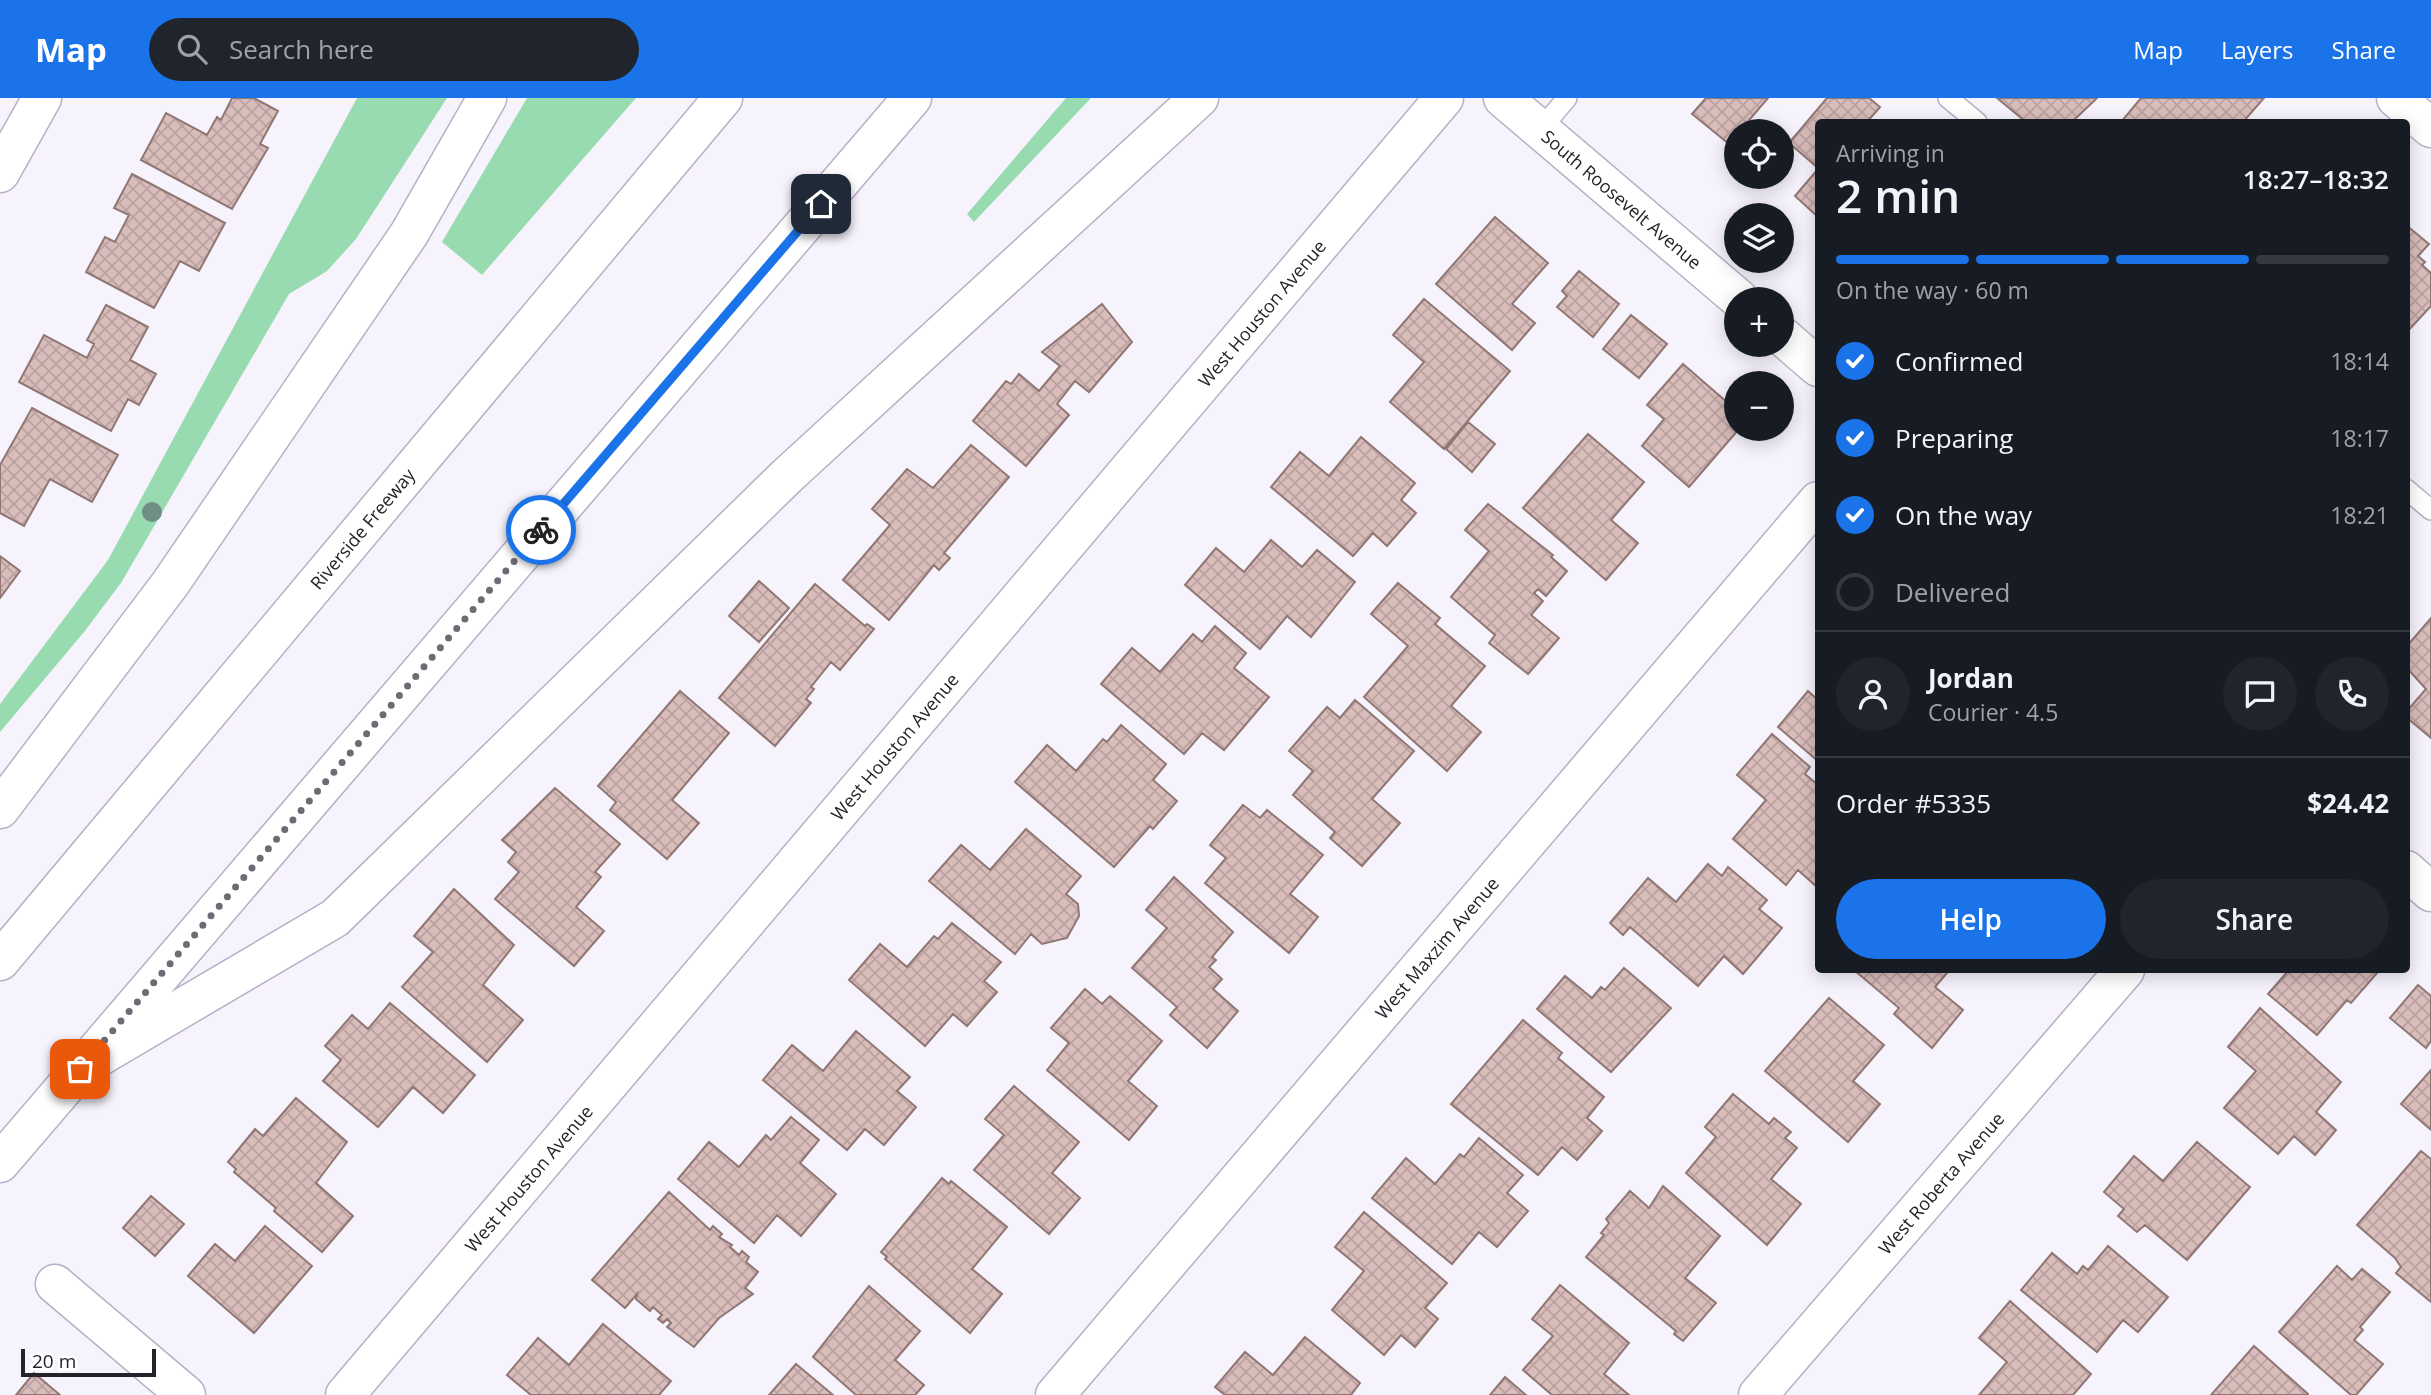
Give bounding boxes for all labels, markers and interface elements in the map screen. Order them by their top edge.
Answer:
search box [149,18,639,81]
text: Map [35,27,107,72]
icon: search [173,30,211,68]
text: Search here [229,31,374,67]
text: Map [2133,33,2183,66]
text: Layers [2221,33,2294,66]
text: Share [2332,33,2396,66]
map controls [1724,119,1794,441]
button: locate [1724,119,1794,189]
street label: South Roosevelt Avenue [1537,124,1707,274]
text: Arriving in [1836,137,1945,169]
text: 18:27–18:32 [2243,161,2389,197]
text: 2 min [1836,164,1960,226]
pin [791,174,851,234]
icon: home [802,185,840,223]
button: layers [1724,203,1794,273]
street label: West Houston Avenue [1192,234,1331,392]
text: On the way · 60 m [1836,274,2029,306]
button: + [1724,287,1794,357]
icon: check [1836,342,1874,380]
text: Confirmed [1895,343,2023,379]
text: 18:14 [2330,345,2389,377]
button: − [1724,371,1794,441]
icon: check [1836,419,1874,457]
text: Preparing [1895,420,2013,456]
text: 18:17 [2330,422,2389,454]
street label: Riverside Freeway [305,462,420,594]
courier [506,495,576,565]
icon: check [1836,496,1874,534]
text: On the way [1895,497,2032,533]
text: 18:21 [2330,499,2389,531]
icon: bike [522,511,560,549]
text: Delivered [1895,574,2010,610]
button: person [1836,657,1910,731]
button: chat [2223,657,2297,731]
button: phone [2315,657,2389,731]
text: Jordan [1928,660,2014,696]
street label: West Houston Avenue [825,668,964,825]
text: Courier · 4.5 [1928,696,2058,728]
text: Order #5335 [1836,785,1991,821]
text: $24.42 [2307,785,2389,821]
street label: West Maxzim Avenue [1369,872,1504,1024]
button: Help [1836,879,2106,959]
button: Share [2120,879,2389,959]
pin [50,1039,110,1099]
icon: bag [61,1050,99,1088]
street label: West Houston Avenue [459,1100,598,1257]
street label: West Roberta Avenue [1873,1107,2009,1259]
scale bar [21,1346,156,1378]
text: 20 m [32,1348,76,1374]

